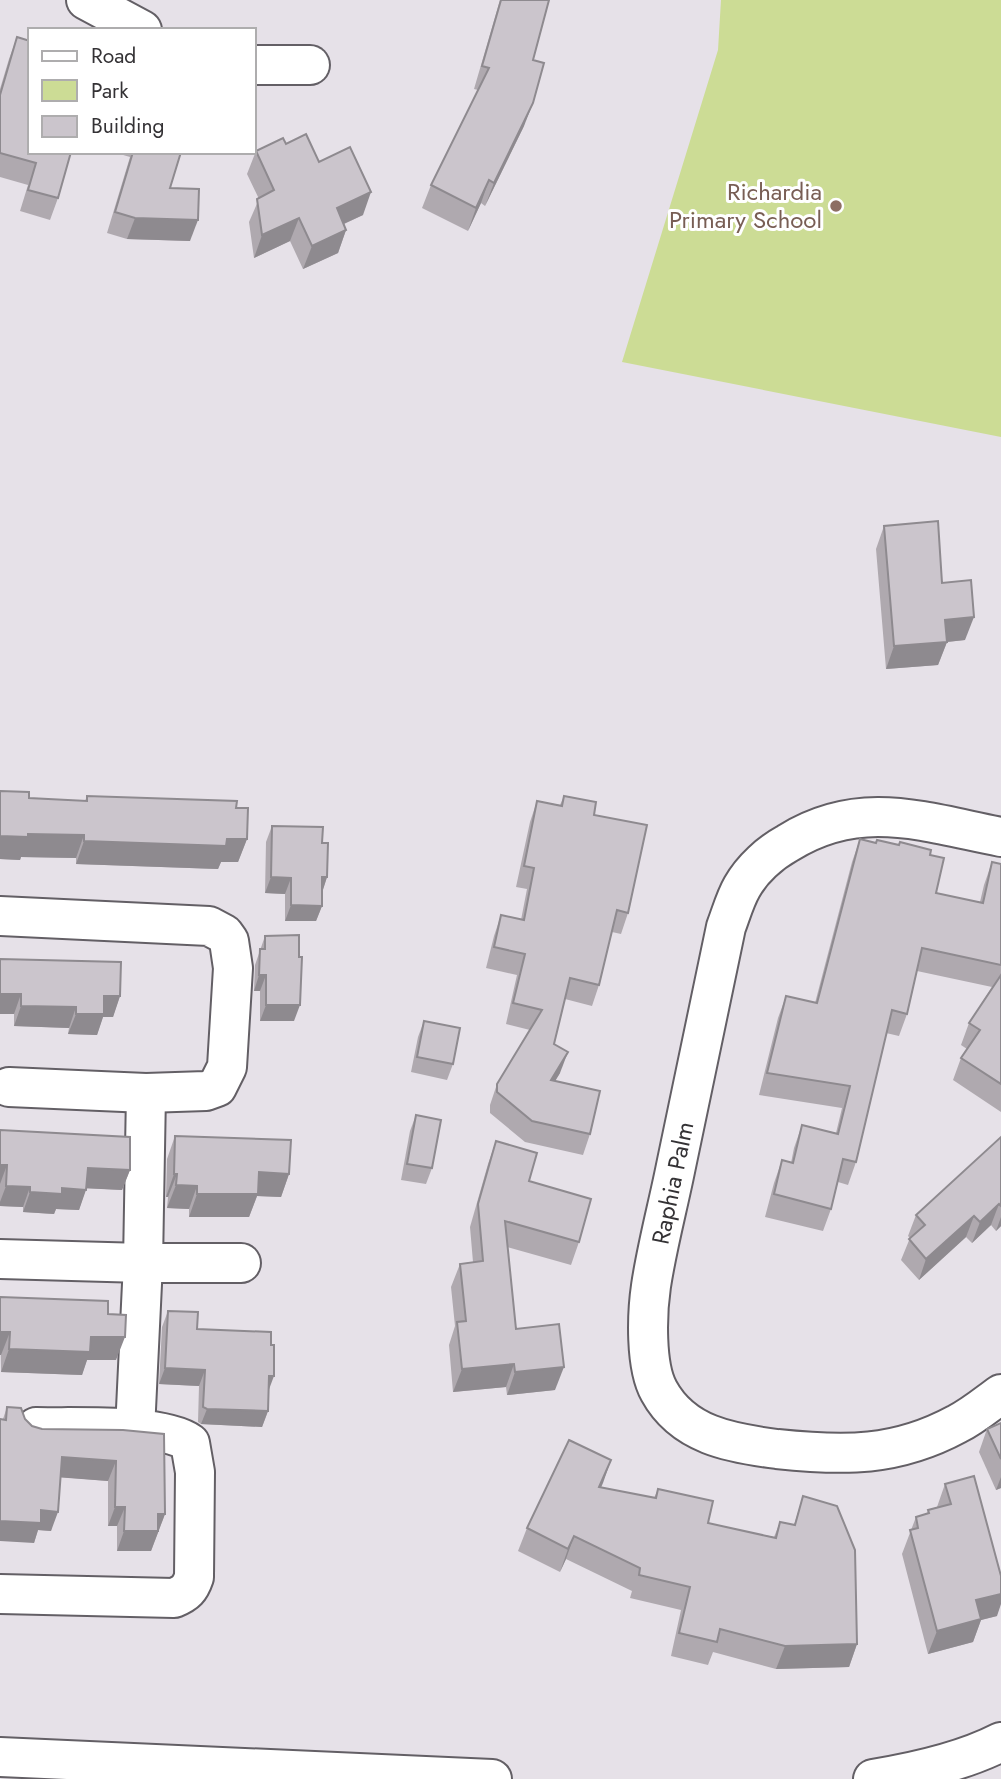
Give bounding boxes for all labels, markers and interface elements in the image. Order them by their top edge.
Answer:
legend [28,28,256,154]
text: Road [91,41,136,71]
text: Park [91,76,129,106]
text: Building [91,111,164,141]
place label: Richardia Primary School [669,174,822,237]
marker: Richardia Primary School [828,198,844,214]
street label: Raphia Palm [642,1118,703,1247]

